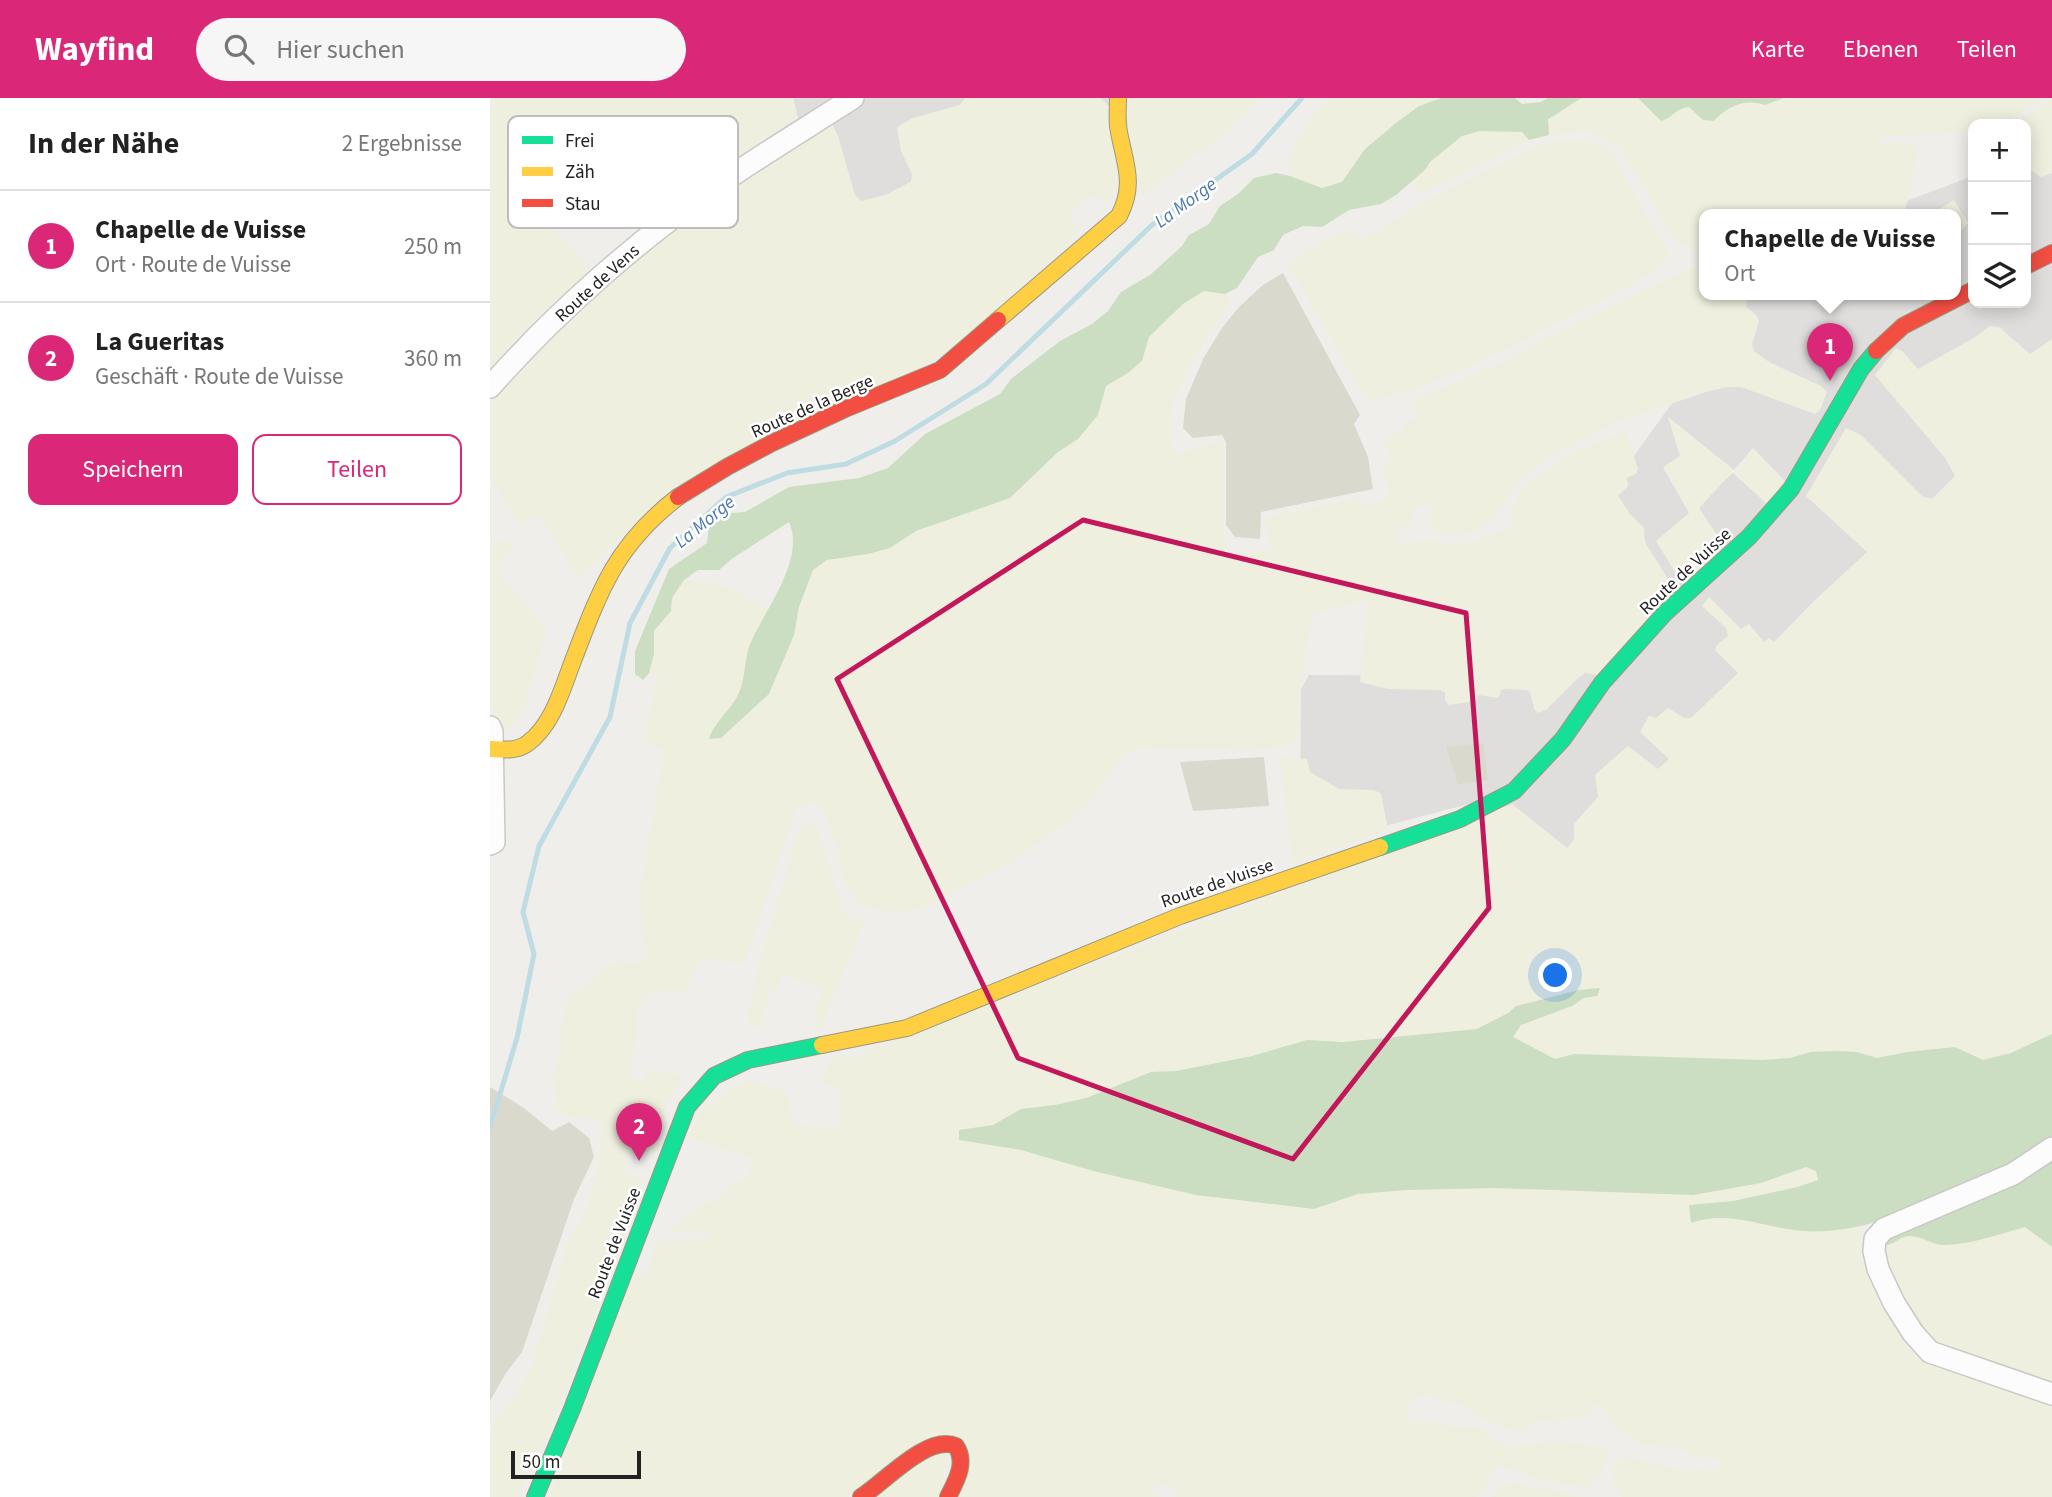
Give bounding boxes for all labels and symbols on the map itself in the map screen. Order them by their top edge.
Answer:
legend [508,116,738,228]
text: Frei [565,128,595,155]
text: Zäh [565,159,595,186]
water label: La Morge [1149,171,1223,235]
text: Stau [565,191,601,218]
street label: Route de Vens [550,239,645,328]
pin: 1 [1807,323,1853,381]
street label: Route de la Berge [747,368,877,445]
water label: La Morge [669,489,741,555]
street label: Route de Vuisse [1634,522,1737,621]
street label: Route de Vuisse [1158,853,1277,914]
your location [1538,958,1572,992]
pin: 2 [616,1103,662,1161]
street label: Route de Vuisse [582,1184,647,1302]
scale bar [511,1448,640,1480]

